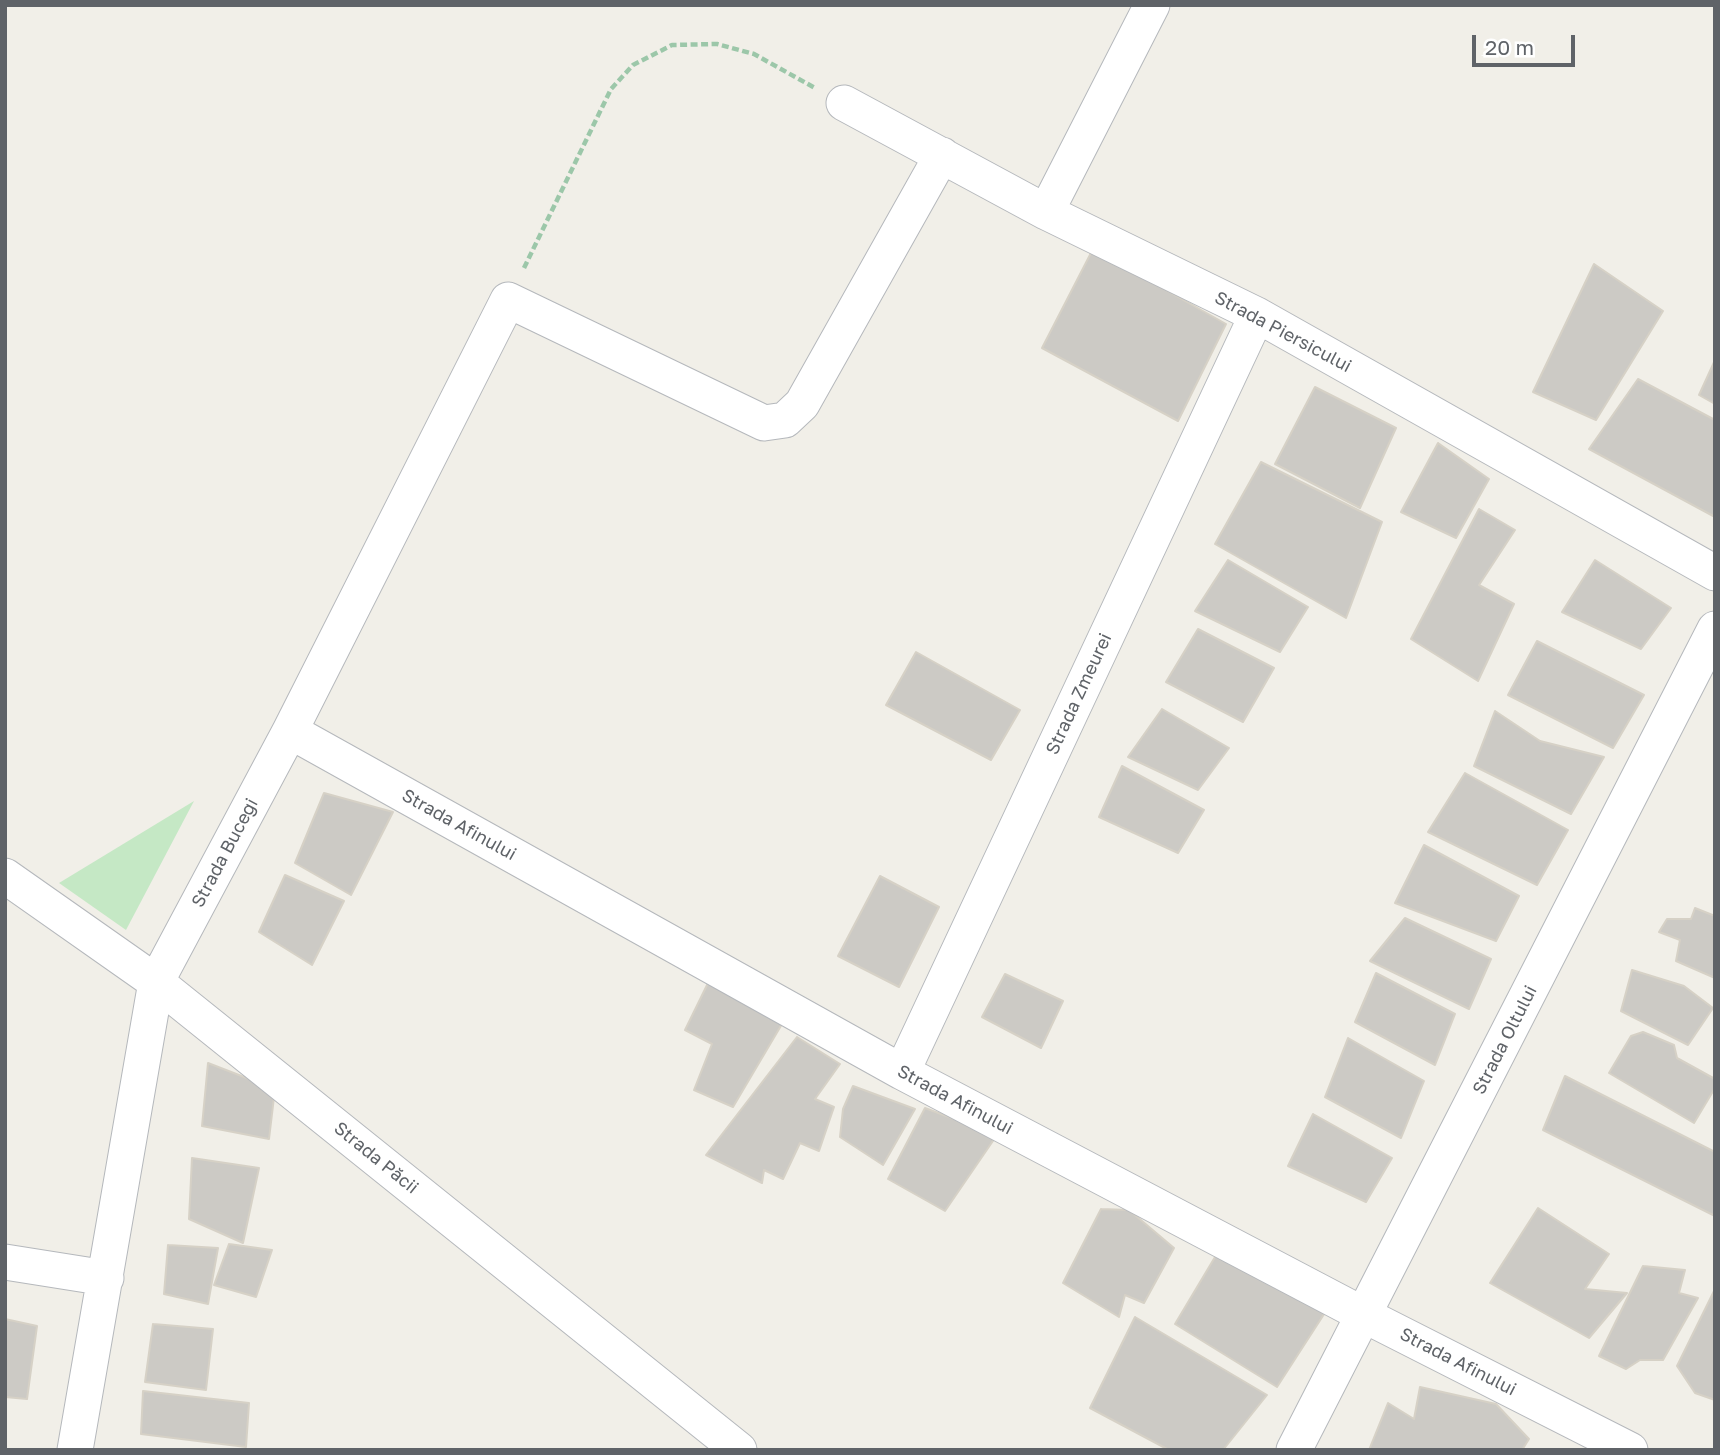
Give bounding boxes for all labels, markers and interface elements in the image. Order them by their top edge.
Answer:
scale bar [1475,21,1578,65]
text: 20 m [1485,34,1534,60]
street label: Strada Piersicului [1211,287,1355,377]
street label: Strada Zmeurei [1041,630,1117,758]
street label: Strada Afinului [398,785,520,865]
street label: Strada Bucegi [187,795,263,911]
street label: Strada Oltului [1468,982,1542,1098]
street label: Strada Afinului [894,1061,1016,1139]
street label: Strada Păcii [329,1117,423,1199]
street label: Strada Afinului [1396,1323,1520,1401]

